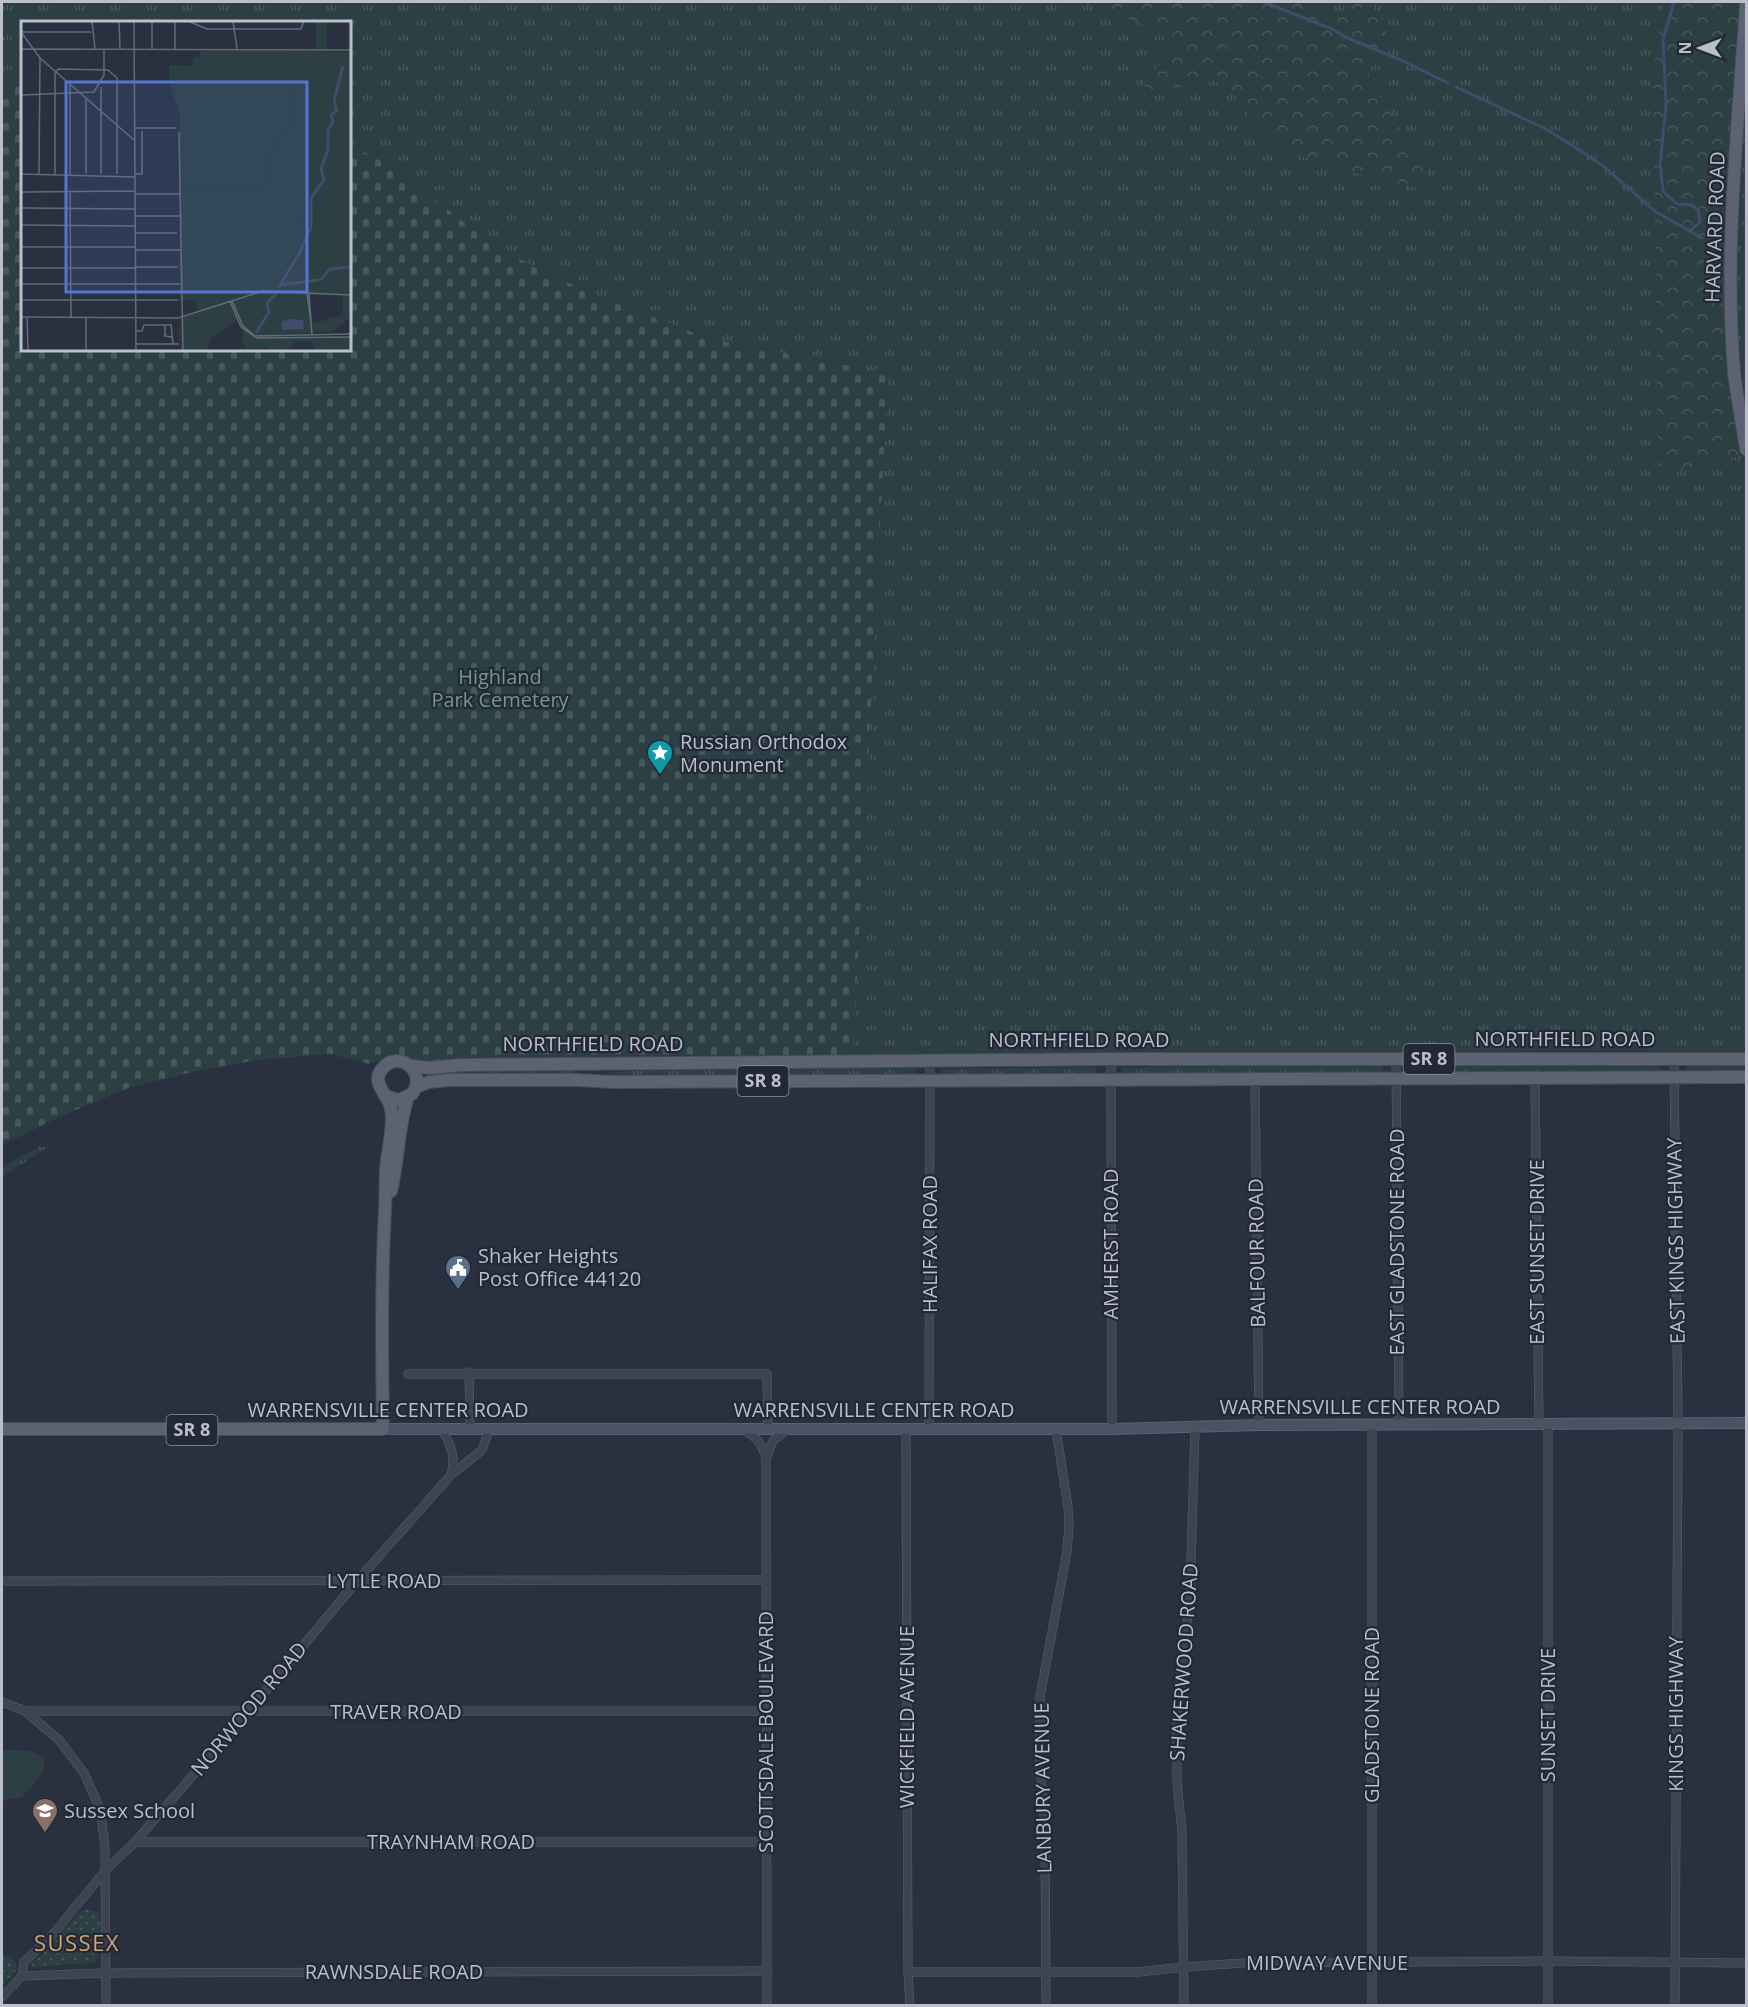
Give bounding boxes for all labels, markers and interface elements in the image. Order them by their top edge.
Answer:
north arrow [1670,18,1730,78]
inset map [21,21,351,351]
text: N [1674,41,1696,55]
street label: HARVARD ROAD [1698,151,1731,303]
park label: Highland Park Cemetery [431,663,570,713]
place label: Russian Orthodox Monument [680,728,848,778]
place icon: Russian Orthodox Monument [645,738,675,776]
street label: NORTHFIELD ROAD [1475,1025,1655,1052]
street label: NORTHFIELD ROAD [989,1026,1169,1053]
street label: NORTHFIELD ROAD [503,1030,683,1057]
road number: SR 8 [1404,1044,1454,1074]
road number: SR 8 [738,1066,789,1096]
street label: EAST GLADSTONE ROAD [1383,1128,1410,1356]
street label: EAST KINGS HIGHWAY [1660,1137,1691,1344]
street label: EAST SUNSET DRIVE [1523,1159,1550,1345]
street label: AMHERST ROAD [1097,1168,1124,1320]
street label: HALIFAX ROAD [916,1175,943,1313]
street label: BALFOUR ROAD [1242,1178,1271,1328]
place label: Shaker Heights Post Office 44120 [478,1242,641,1292]
public building icon: Shaker Heights Post Office 44120 [443,1253,473,1291]
street label: WARRENSVILLE CENTER ROAD [1219,1393,1501,1420]
street label: WARRENSVILLE CENTER ROAD [247,1396,529,1423]
street label: WARRENSVILLE CENTER ROAD [733,1396,1015,1423]
road number: SR 8 [166,1415,218,1445]
street label: SHAKERWOOD ROAD [1163,1562,1204,1762]
street label: LYTLE ROAD [327,1567,441,1594]
street label: SCOTTSDALE BOULEVARD [752,1611,779,1853]
street label: WICKFIELD AVENUE [893,1626,920,1808]
street label: GLADSTONE ROAD [1358,1627,1385,1803]
street label: KINGS HIGHWAY [1662,1635,1689,1792]
street label: NORWOOD ROAD [185,1636,313,1781]
street label: SUNSET DRIVE [1534,1648,1561,1782]
street label: TRAVER ROAD [330,1698,462,1725]
street label: LANBURY AVENUE [1028,1702,1057,1874]
school or university icon: Sussex School [30,1796,60,1834]
place label: Sussex School [64,1797,195,1824]
street label: TRAYNHAM ROAD [367,1828,535,1855]
district label: SUSSEX [34,1927,120,1957]
street label: MIDWAY AVENUE [1246,1949,1408,1976]
street label: RAWNSDALE ROAD [305,1958,483,1985]

